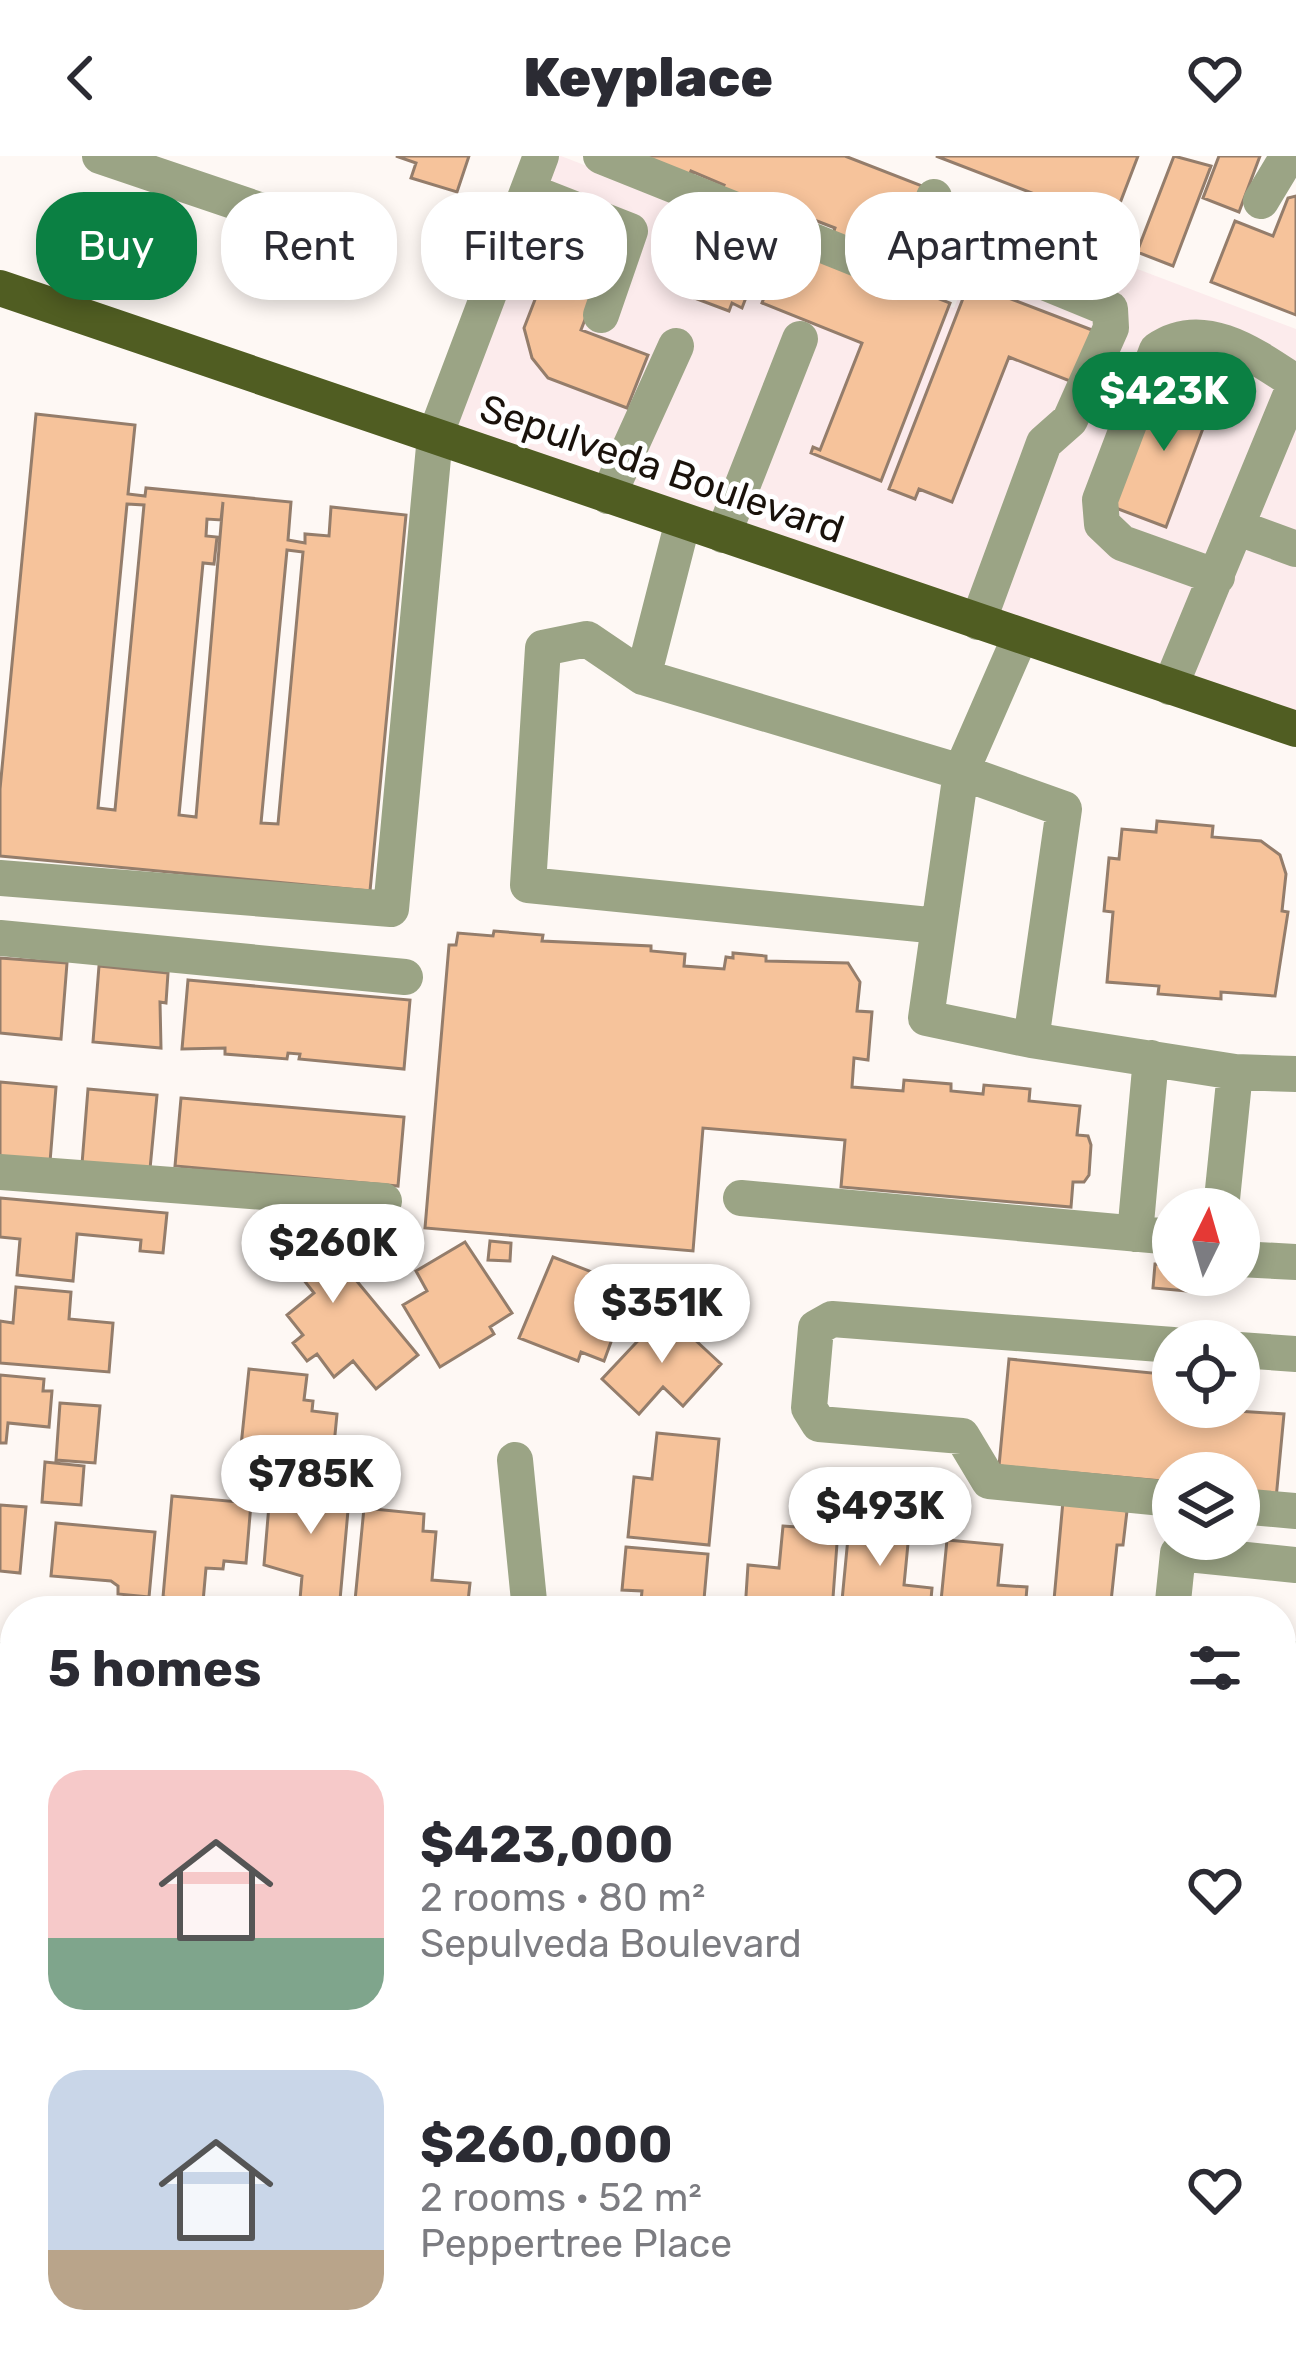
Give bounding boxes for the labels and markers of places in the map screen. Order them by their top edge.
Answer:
pin: $423K [1080,352,1248,454]
pin: $260K [249,1204,417,1306]
pin: $351K [578,1264,746,1366]
pin: $785K [227,1435,395,1537]
pin: $493K [796,1467,964,1569]

